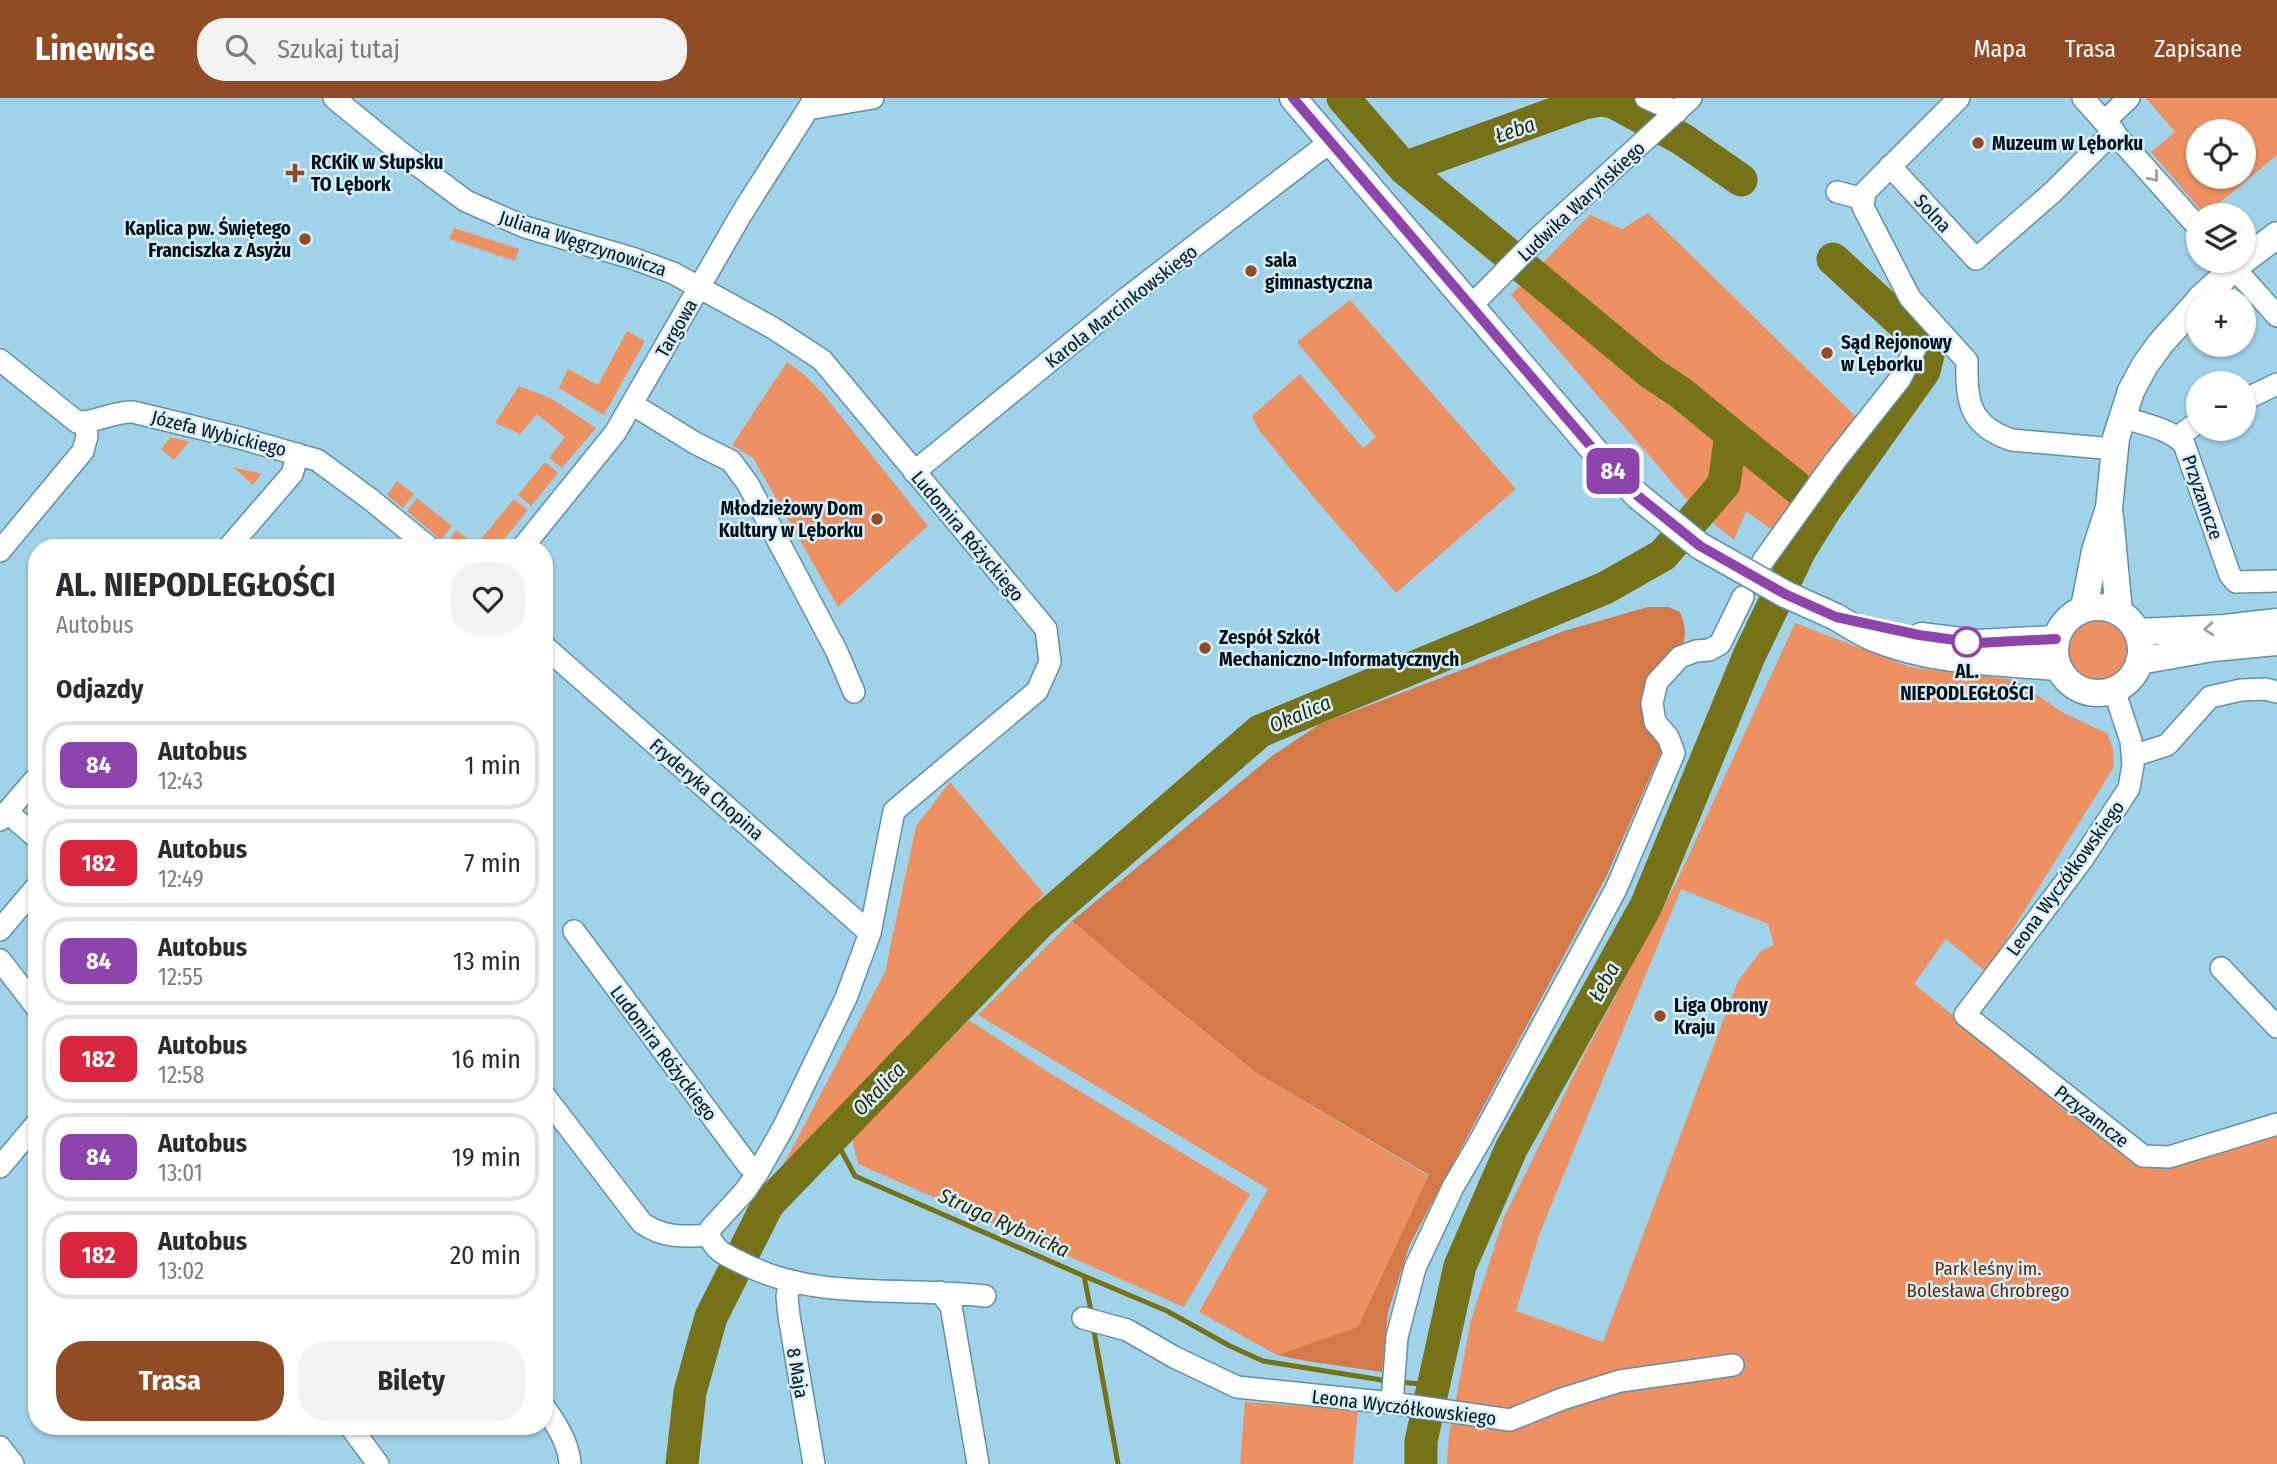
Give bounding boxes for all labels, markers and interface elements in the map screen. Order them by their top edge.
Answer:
search box [197,18,687,81]
text: Linewise [35,29,155,69]
icon: search [221,30,259,68]
text: Szukaj tutaj [277,34,400,65]
text: Mapa [1974,35,2027,63]
text: Trasa [2065,35,2116,63]
text: Zapisane [2154,35,2242,63]
water label: Łeba [1491,111,1539,149]
map controls [2186,119,2256,441]
button: locate [2186,119,2256,189]
place label: Muzeum w Lęborku [1992,132,2143,155]
marker: Muzeum w Lęborku [1970,135,1986,151]
street label: Ludwika Waryńskiego [1513,136,1650,266]
place label: RCKiK w Słupsku TO Lębork [311,151,443,196]
marker: RCKiK w Słupsku TO Lębork [285,163,305,183]
one-way arrow [2146,168,2158,181]
street label: Solna [1909,189,1956,237]
button: layers [2186,203,2256,273]
street label: Juliana Węgrzynowicza [496,206,670,281]
place label: Kaplica pw. Świętego Franciszka z Asyżu [125,215,291,262]
marker: Kaplica pw. Świętego Franciszka z Asyżu [297,231,313,247]
street label: Karola Marcinkowskiego [1041,240,1202,373]
place label: sala gimnastyczna [1265,249,1373,294]
marker: sala gimnastyczna [1243,263,1259,279]
button: + [2186,287,2256,357]
street label: Targowa [651,295,702,362]
place label: Sąd Rejonowy w Lęborku [1841,331,1953,376]
marker: Sąd Rejonowy w Lęborku [1819,345,1835,361]
button: − [2186,371,2256,441]
street label: Józefa Wybickiego [149,406,289,461]
line badge: 84 [1582,448,1644,494]
street label: Przyzamcze [2177,452,2228,543]
text: 84 [1600,457,1626,485]
street label: Ludomira Różyckiego [906,466,1029,606]
place label: Młodzieżowy Dom Kultury w Lęborku [719,497,863,542]
marker: Młodzieżowy Dom Kultury w Lęborku [869,511,885,527]
button: heart [451,562,525,636]
text: AL. NIEPODLEGŁOŚCI [56,565,336,605]
text: Autobus [56,611,134,639]
one-way arrow [2203,621,2214,636]
place label: Zespół Szkół Mechaniczno-Informatycznych [1219,626,1459,671]
marker: AL. NIEPODLEGŁOŚCI [1952,627,1982,657]
marker: Zespół Szkół Mechaniczno-Informatycznych [1197,640,1213,656]
place label: AL. NIEPODLEGŁOŚCI [1900,660,2034,705]
text: Odjazdy [56,674,143,705]
water label: Okalica [1265,689,1335,739]
street label: Fryderyka Chopina [645,734,768,845]
text: Autobus [158,736,247,767]
text: 1 min [465,750,521,781]
text: 84 [86,751,111,779]
text: 12:43 [158,767,203,795]
street label: Leona Wyczółkowskiego [2002,796,2129,960]
text: Autobus [158,834,247,865]
text: 7 min [464,848,521,879]
text: 182 [82,849,115,877]
text: 12:49 [158,865,204,893]
text: Autobus [158,932,247,963]
text: 13 min [453,946,521,977]
text: 84 [86,947,111,975]
water label: Łeba [1583,958,1625,1006]
text: 12:55 [158,963,203,991]
street label: Ludomira Różyckiego [605,981,722,1125]
place label: Liga Obrony Kraju [1674,994,1769,1039]
marker: Liga Obrony Kraju [1652,1008,1668,1024]
text: Autobus [158,1030,247,1061]
text: 16 min [452,1044,521,1075]
text: 182 [82,1045,115,1073]
water label: Okalica [847,1057,911,1121]
text: 12:58 [158,1061,204,1089]
street label: Przyzamcze [2050,1080,2133,1153]
text: Autobus [158,1128,247,1159]
text: 19 min [452,1142,521,1173]
text: 84 [86,1143,111,1171]
text: 13:01 [158,1159,203,1187]
water label: Struga Rybnicka [934,1182,1073,1263]
text: Autobus [158,1226,247,1257]
text: 20 min [450,1240,521,1271]
text: 182 [82,1241,115,1269]
text: 13:02 [158,1257,204,1285]
park label: Park leśny im. Bolesława Chrobrego [1907,1257,2069,1302]
button: Trasa [56,1341,284,1421]
button: Bilety [298,1341,525,1421]
street label: 8 Maja [782,1346,813,1400]
street label: Leona Wyczółkowskiego [1310,1385,1498,1430]

